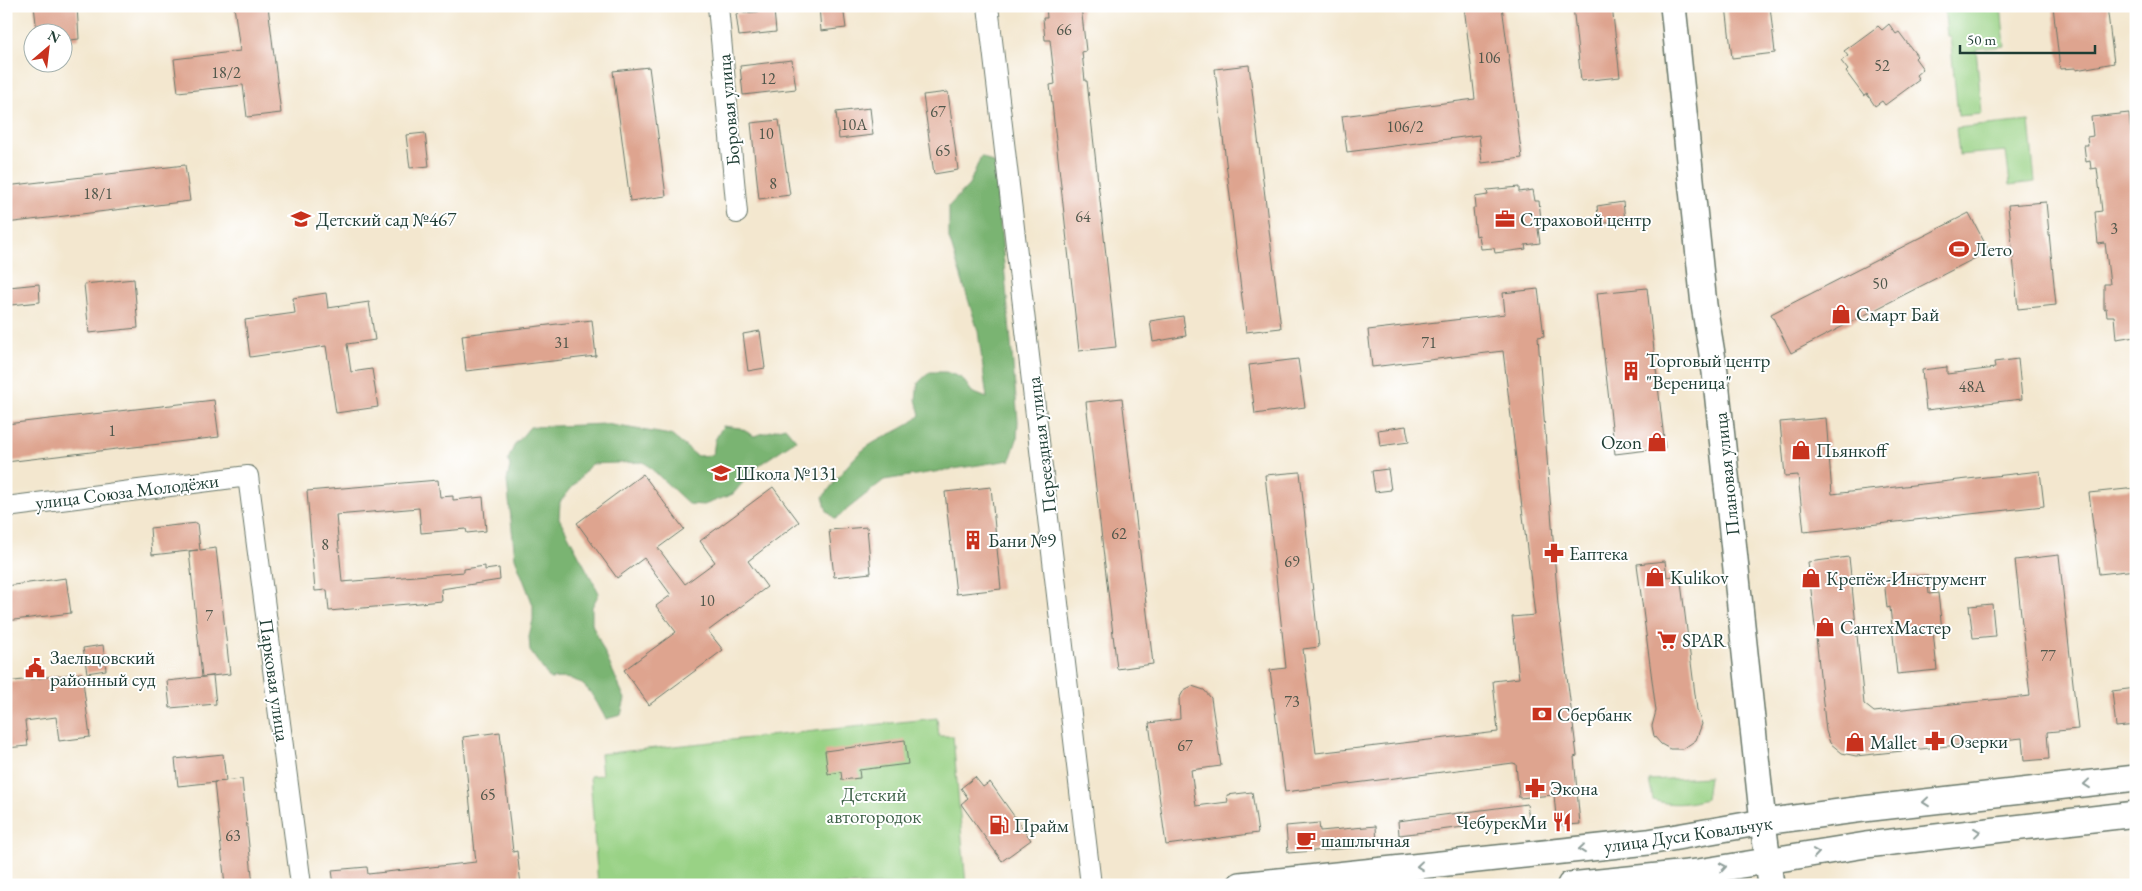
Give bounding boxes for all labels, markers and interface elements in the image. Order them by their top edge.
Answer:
house number: 66 [1056,19,1072,40]
north arrow [22,22,72,72]
scale bar [1960,22,2094,54]
text: N [45,26,64,47]
text: 50 m [1967,30,1996,49]
house number: 106 [1477,47,1501,68]
street label: Боровая улица [711,53,746,167]
house number: 52 [1874,55,1890,76]
house number: 18/2 [211,62,241,83]
house number: 12 [760,68,776,89]
house number: 67 [930,101,946,122]
house number: 10А [841,114,868,135]
house number: 106/2 [1386,116,1424,137]
house number: 10 [758,123,774,144]
house number: 65 [935,140,951,161]
house number: 8 [769,173,777,194]
house number: 18/1 [83,183,113,204]
house number: 64 [1075,206,1091,227]
place label: Детский сад №467 [316,207,457,232]
place label: Страховой центр [1520,207,1652,232]
school or university icon: Детский сад №467 [290,208,312,230]
office icon: Страховой центр [1494,208,1516,230]
house number: 3 [2110,218,2118,239]
place label: Лето [1974,237,2012,262]
sports icon: Лето [1948,238,1970,260]
house number: 50 [1872,273,1888,294]
place label: Смарт Бай [1856,302,1939,327]
shop icon: Смарт Бай [1830,303,1852,325]
house number: 31 [554,332,570,353]
house number: 71 [1421,332,1437,353]
place label: Торговый центр "Вереница" [1646,348,1770,395]
building icon: Торговый центр "Вереница" [1620,360,1642,382]
street label: Переездная улица [1021,375,1062,515]
house number: 48А [1959,376,1986,397]
street label: Плановая улица [1708,411,1745,537]
house number: 1 [108,420,116,441]
place label: Ozon [1601,430,1642,455]
shop icon: Ozon [1646,431,1668,453]
place label: Пьянкоff [1816,438,1889,463]
shop icon: Пьянкоff [1790,439,1812,461]
place label: Школа №131 [736,461,838,486]
school or university icon: Школа №131 [710,462,732,484]
street label: улица Союза Молодёжи [34,468,220,515]
house number: 62 [1111,523,1127,544]
place label: Бани №9 [988,528,1056,553]
building icon: Бани №9 [962,529,984,551]
house number: 8 [321,534,329,555]
place label: Еаптека [1569,541,1628,566]
pharmacy icon: Еаптека [1543,542,1565,564]
house number: 69 [1284,551,1300,572]
place label: Kulikov [1670,565,1729,590]
shop icon: Kulikov [1644,566,1666,588]
place label: Крепёж-Инструмент [1826,566,1987,591]
shop icon: Крепёж-Инструмент [1800,567,1822,589]
house number: 10 [699,590,715,611]
house number: 7 [205,605,213,626]
place label: СантехМастер [1840,615,1951,640]
shop icon: СантехМастер [1814,616,1836,638]
street label: Парковая улица [254,617,296,743]
place label: SPAR [1682,628,1727,653]
supermarket icon: SPAR [1656,629,1678,651]
place label: Заельцовский районный суд [50,645,156,692]
house number: 77 [2040,645,2056,666]
public building icon: Заельцовский районный суд [24,657,46,679]
house number: 73 [1284,691,1300,712]
place label: Сбербанк [1557,702,1632,727]
bank icon: Сбербанк [1531,703,1553,725]
place label: Озерки [1950,729,2008,754]
place label: Mallet [1870,730,1917,755]
pharmacy icon: Озерки [1924,730,1946,752]
shop icon: Mallet [1844,731,1866,753]
house number: 67 [1177,735,1193,756]
place label: Экона [1550,776,1598,801]
pharmacy icon: Экона [1524,777,1546,799]
one-way arrow [2083,778,2091,789]
park label: Детский автогородок [827,782,921,829]
house number: 65 [480,784,496,805]
one-way arrow [1922,796,1930,807]
place label: ЧебурекМи [1456,810,1547,835]
street label: улица Дуси Ковальчук [1602,810,1774,859]
restaurant icon: ЧебурекМи [1551,811,1573,833]
place label: Прайм [1014,813,1069,838]
fuel station icon: Прайм [988,814,1010,836]
house number: 63 [225,825,241,846]
one-way arrow [1974,827,1982,838]
place label: шашлычная [1321,828,1411,853]
cafe icon: шашлычная [1295,829,1317,851]
one-way arrow [1577,843,1585,854]
one-way arrow [1812,848,1820,858]
one-way arrow [1416,860,1424,871]
one-way arrow [1719,863,1727,873]

